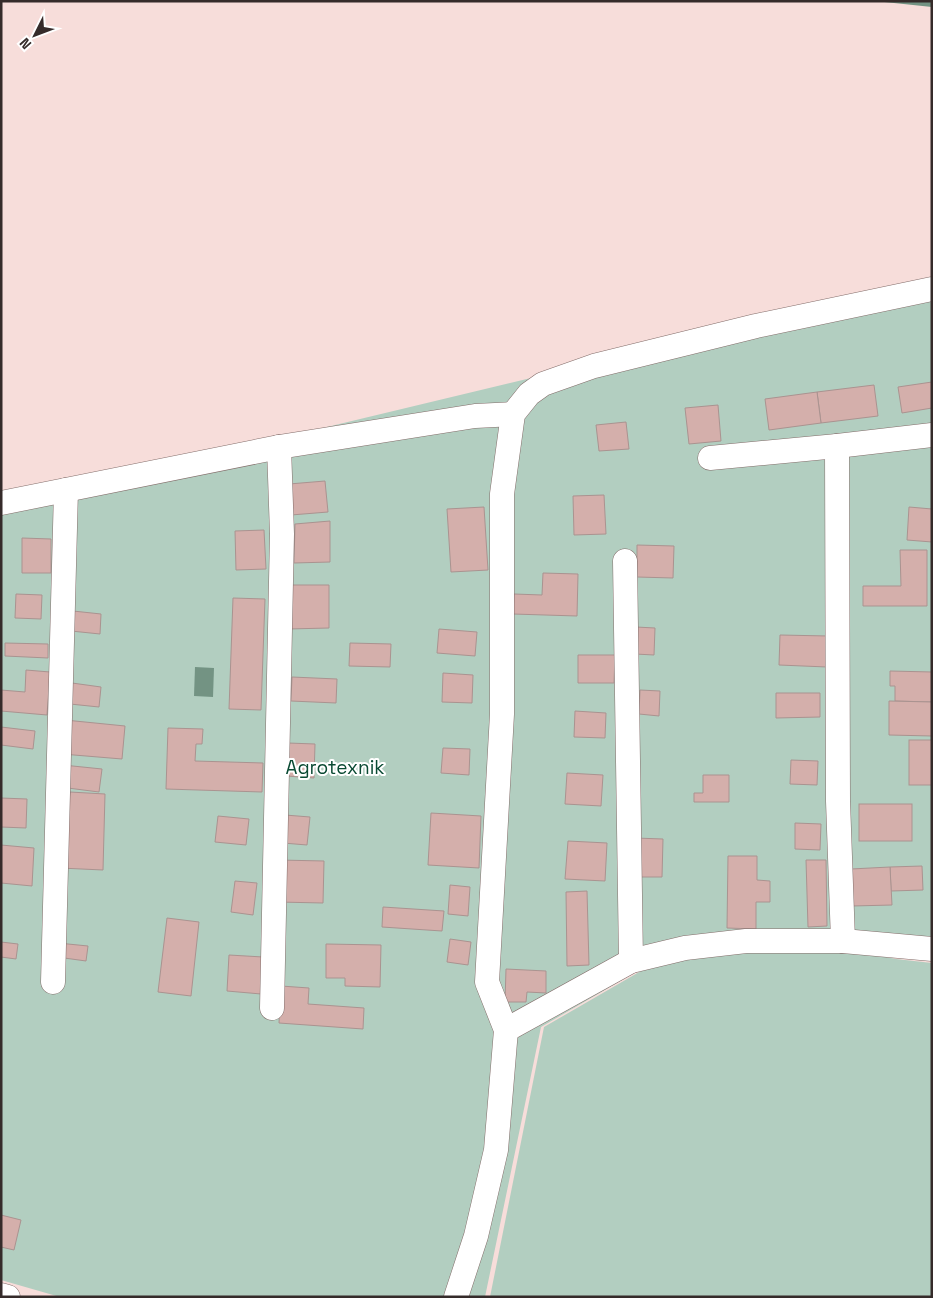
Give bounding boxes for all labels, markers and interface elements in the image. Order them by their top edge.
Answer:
north arrow [10,10,60,60]
text: N [16,34,35,53]
park label: Agrotexnik [285,755,385,780]

